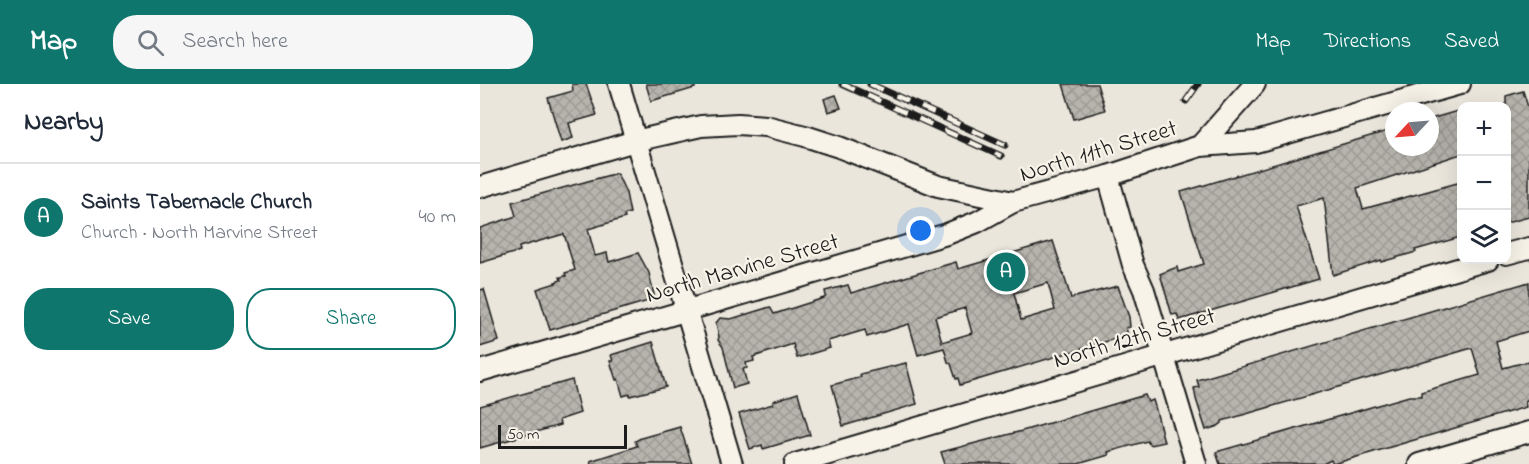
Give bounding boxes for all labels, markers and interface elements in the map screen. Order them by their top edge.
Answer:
search box [113,15,533,69]
text: Map [30,22,77,63]
icon: search [134,26,167,59]
text: Search here [182,26,288,58]
text: Map [1255,27,1291,57]
text: Directions [1324,27,1411,57]
text: Saved [1444,27,1499,57]
north arrow [1385,102,1439,156]
map controls [1457,102,1511,264]
button: + [1457,102,1511,156]
text: Nearby [24,104,103,142]
street label: North 11th Street [1016,112,1182,193]
button: − [1457,156,1511,210]
text: Saints Tabernacle Church [81,187,312,219]
text: A [37,203,50,232]
text: 40 m [419,203,456,232]
button: layers [1457,210,1511,264]
your location [906,216,935,245]
text: Church · North Marvine Street [81,219,318,248]
street label: North Marvine Street [642,225,843,314]
pin: A [986,250,1026,294]
button: Save [24,288,234,350]
button: Share [246,288,456,350]
street label: North 12th Street [1050,300,1220,379]
scale bar [498,422,627,450]
text: 50 m [507,423,539,447]

